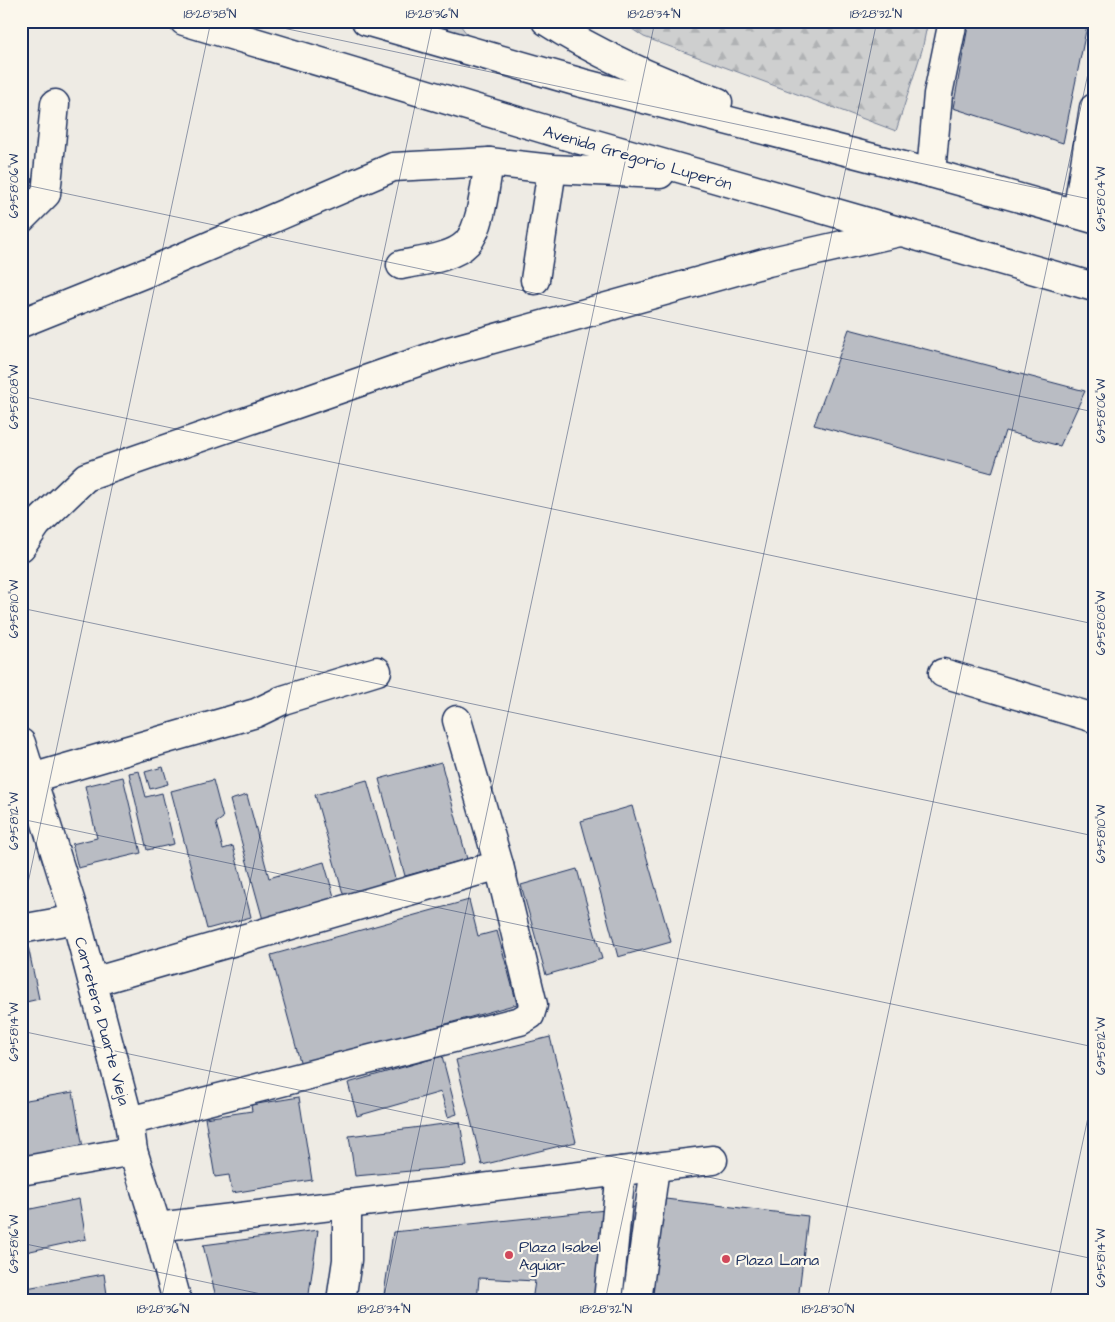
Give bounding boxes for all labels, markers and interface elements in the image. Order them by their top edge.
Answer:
text: 18°28'38"N [184,6,237,23]
text: 18°28'36"N [406,6,459,23]
text: 18°28'34"N [627,6,681,23]
text: 18°28'32"N [850,6,902,23]
street label: Avenida Gregorio Luperón [540,120,735,196]
text: 69°58'06"W [6,153,23,218]
text: 69°58'04"W [1093,166,1110,232]
text: 69°58'08"W [6,364,23,429]
text: 69°58'06"W [1093,378,1110,443]
text: 69°58'10"W [6,579,23,638]
text: 69°58'08"W [1093,590,1110,655]
text: 69°58'12"W [6,791,23,850]
text: 69°58'10"W [1093,804,1110,863]
street label: Carretera Duarte Vieja [69,935,135,1108]
text: 69°58'14"W [6,1002,23,1062]
text: 69°58'12"W [1093,1016,1110,1075]
text: 69°58'16"W [6,1214,23,1273]
text: 69°58'14"W [1093,1228,1110,1288]
place label: Plaza Isabel Aguiar [519,1236,601,1277]
marker: Plaza Isabel Aguiar [503,1249,515,1261]
place label: Plaza Lama [736,1249,819,1271]
marker: Plaza Lama [720,1253,732,1265]
text: 18°28'36"N [137,1301,190,1318]
text: 18°28'34"N [357,1301,411,1318]
text: 18°28'32"N [580,1301,632,1318]
text: 18°28'30"N [802,1301,855,1318]

